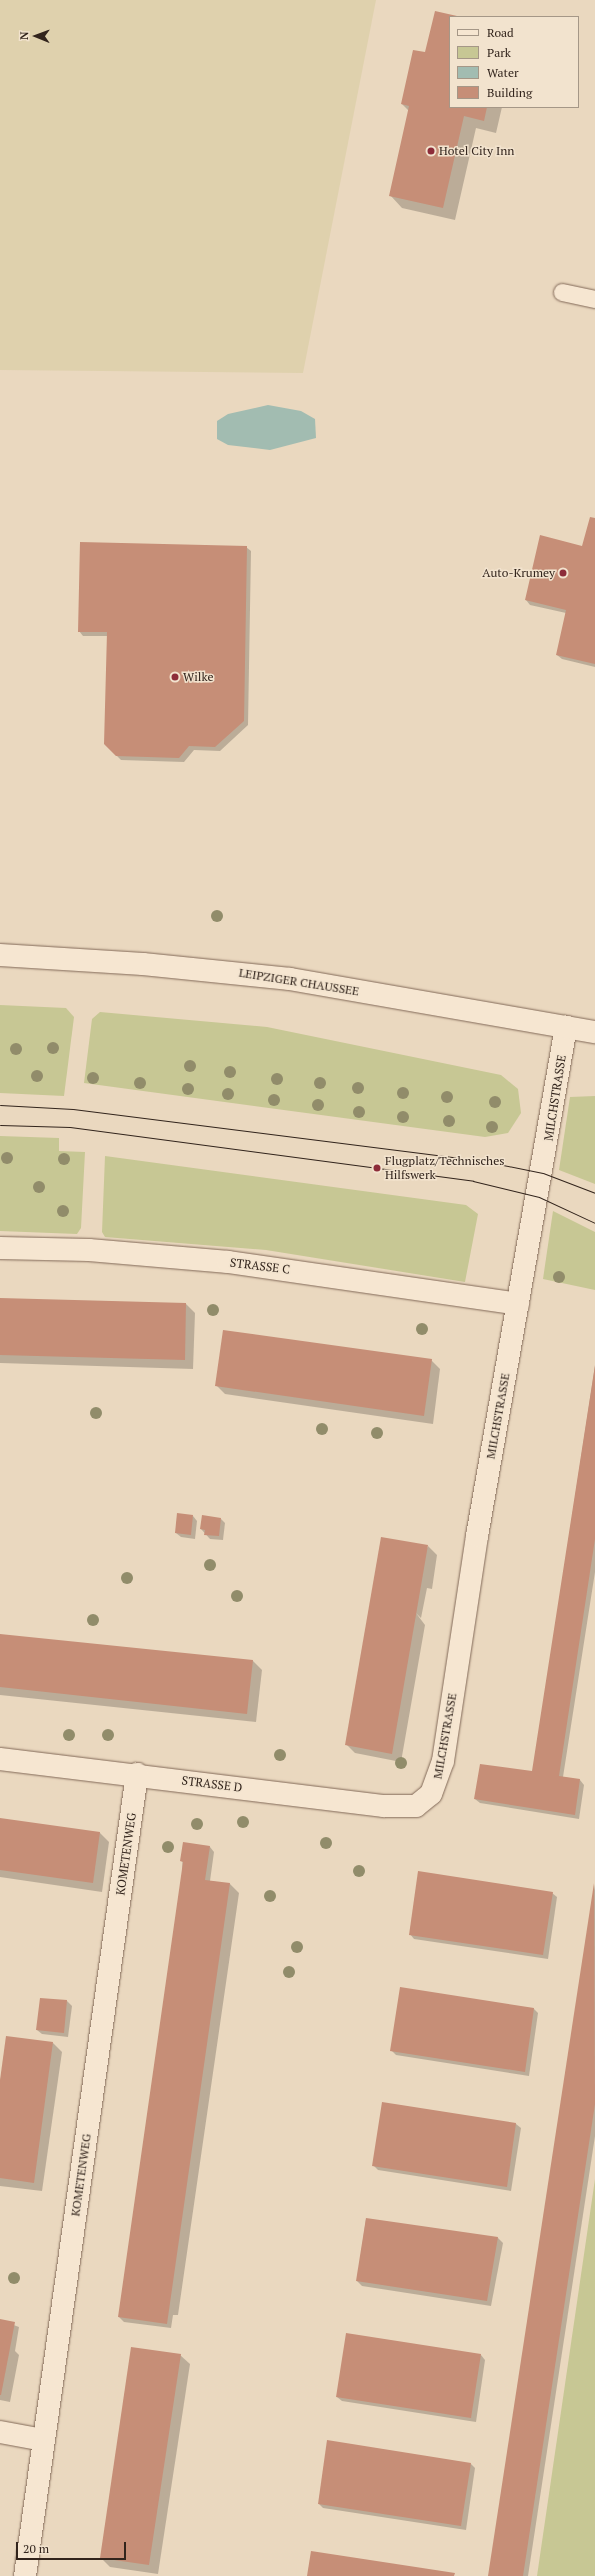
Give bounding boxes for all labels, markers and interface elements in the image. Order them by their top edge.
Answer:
north arrow [16,16,56,56]
legend [449,16,579,108]
text: Road [487,25,514,40]
text: N [17,31,31,40]
text: Park [487,45,511,60]
text: Water [487,65,519,80]
text: Building [487,85,532,100]
place label: Hotel City Inn [439,144,514,158]
marker: Hotel City Inn [426,146,436,156]
place label: Auto-Krumey [482,566,555,580]
marker: Auto-Krumey [558,568,568,578]
place label: Wilke [183,670,214,684]
marker: Wilke [170,672,180,682]
street label: LEIPZIGER CHAUSSEE [238,965,360,999]
street label: MILCHSTRASSE [541,1054,569,1142]
place label: Flugplatz/Technisches Hilfswerk [385,1154,504,1182]
marker: Flugplatz/Technisches Hilfswerk [372,1163,382,1173]
street label: STRASSE C [229,1255,291,1277]
street label: MILCHSTRASSE [483,1372,513,1460]
street label: MILCHSTRASSE [430,1692,460,1780]
street label: STRASSE D [181,1773,243,1795]
street label: KOMETENWEG [113,1812,139,1896]
street label: KOMETENWEG [68,2133,94,2217]
scale bar [18,2534,128,2560]
text: 20 m [23,2541,49,2556]

